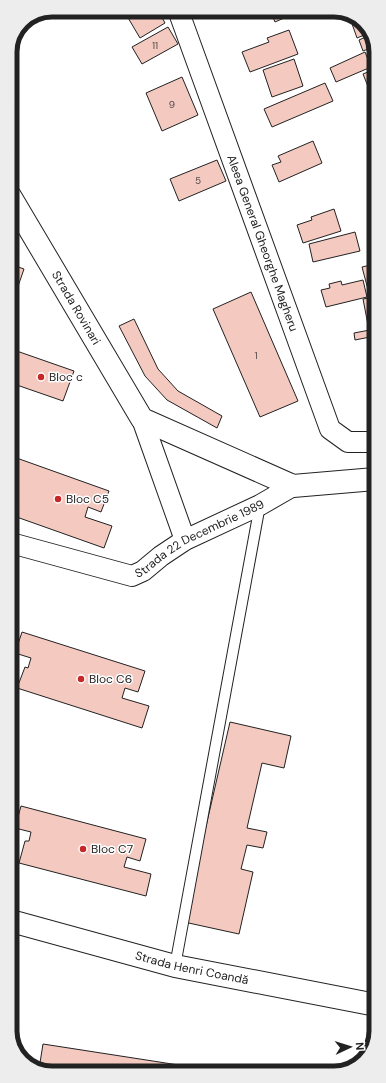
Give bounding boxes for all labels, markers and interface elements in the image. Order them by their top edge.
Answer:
house number: 11 [152,39,158,52]
house number: 9 [169,98,175,111]
street label: Aleea General Gheorghe Magheru [223,153,302,334]
house number: 5 [195,174,201,187]
street label: Strada Rovinari [48,268,104,348]
house number: 1 [254,349,258,362]
place label: Bloc c [49,369,83,385]
marker: Bloc c [36,372,46,382]
place label: Bloc C5 [66,491,109,507]
marker: Bloc C5 [53,494,63,504]
street label: Strada 22 Decembrie 1989 [132,496,267,582]
place label: Bloc C6 [89,671,132,687]
marker: Bloc C6 [76,674,86,684]
place label: Bloc C7 [91,841,133,857]
marker: Bloc C7 [78,844,88,854]
street label: Strada Henri Coandă [133,947,250,988]
north arrow [330,1027,370,1067]
text: N [353,1042,367,1051]

